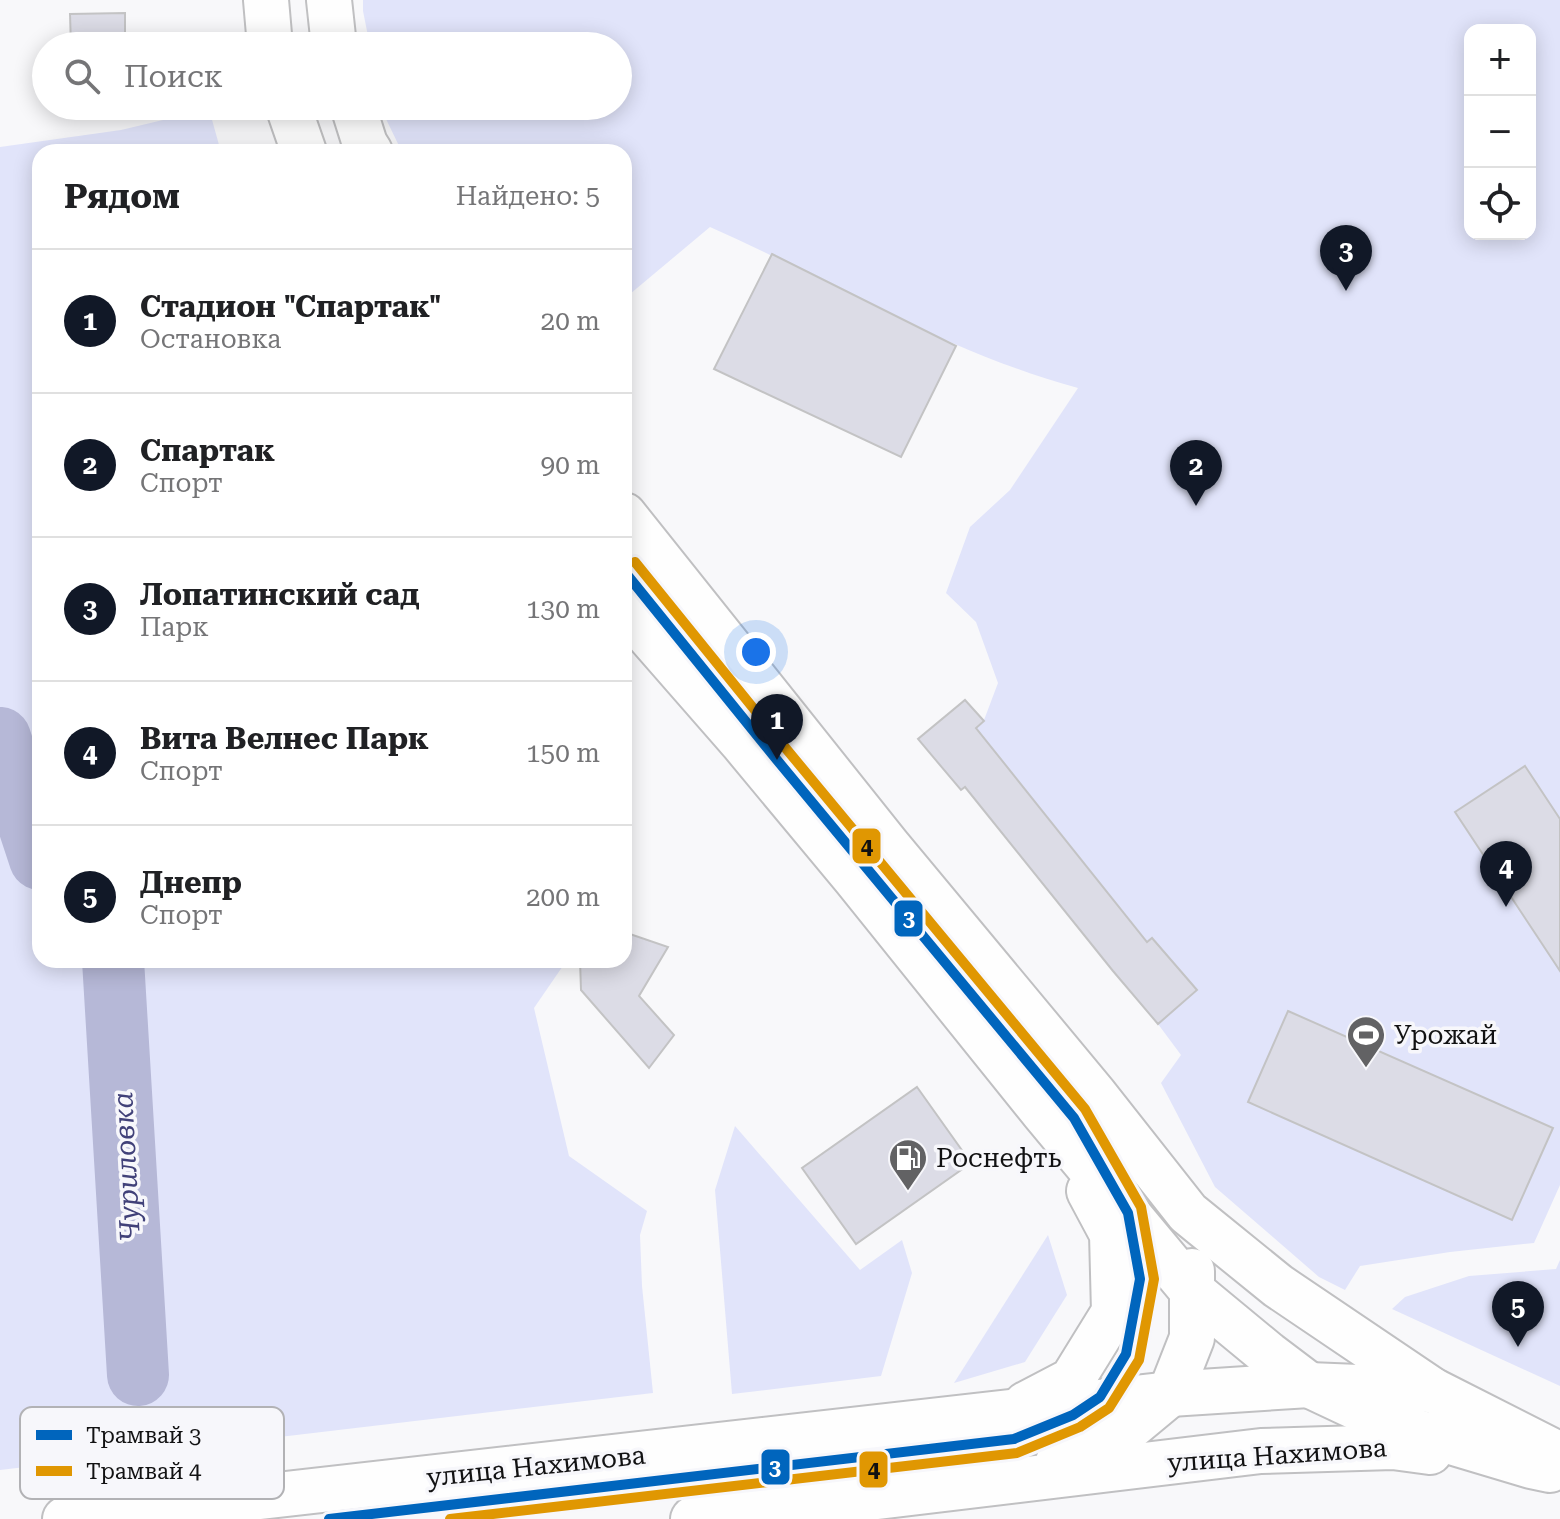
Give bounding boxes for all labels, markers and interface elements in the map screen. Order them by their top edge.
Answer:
map controls [1464,24,1536,240]
button: + [1464,24,1536,96]
search box [32,32,632,120]
icon: search [60,54,104,98]
text: Поиск [124,59,223,94]
button: − [1464,96,1536,168]
button: locate [1464,168,1536,240]
text: Рядом [64,176,180,216]
text: Найдено: 5 [456,181,600,211]
pin: 3 [1320,225,1372,291]
text: Стадион "Спартак" [140,289,442,324]
text: 1 [83,306,97,336]
text: 20 m [541,306,600,336]
text: Остановка [140,324,281,354]
text: Спартак [140,433,275,468]
pin: 2 [1170,440,1222,506]
text: 2 [83,450,97,480]
text: 90 m [541,450,600,480]
text: Спорт [140,468,223,498]
text: Лопатинский сад [140,577,420,612]
text: 3 [83,594,97,624]
text: 130 m [526,594,600,624]
text: Парк [140,612,209,642]
your location [736,632,776,672]
pin: 1 [751,694,803,760]
text: Вита Велнес Парк [140,721,429,756]
text: 4 [83,738,97,768]
text: 150 m [526,738,600,768]
text: Спорт [140,756,223,786]
line badge: 4 [851,827,882,865]
text: 4 [861,834,874,859]
pin: 4 [1480,841,1532,907]
text: Днепр [140,865,242,900]
text: 5 [83,882,97,912]
text: 200 m [526,882,600,912]
line badge: 3 [893,899,924,938]
text: Спорт [140,900,223,930]
text: 3 [903,906,915,931]
sports icon: Урожай [1345,1014,1387,1069]
place label: Урожай [1394,1020,1497,1050]
water label: Чуриловка [106,1091,147,1243]
fuel station icon: Роснефть [887,1137,929,1192]
place label: Роснефть [936,1143,1062,1173]
pin: 5 [1492,1281,1544,1347]
legend [20,1407,284,1499]
text: Трамвай 3 [86,1423,201,1448]
street label: улица Нахимова [1166,1432,1388,1478]
street label: улица Нахимова [425,1440,647,1492]
line badge: 3 [760,1448,791,1486]
line badge: 4 [858,1450,889,1489]
text: 3 [769,1455,781,1480]
text: 4 [868,1457,881,1482]
text: Трамвай 4 [86,1459,202,1484]

